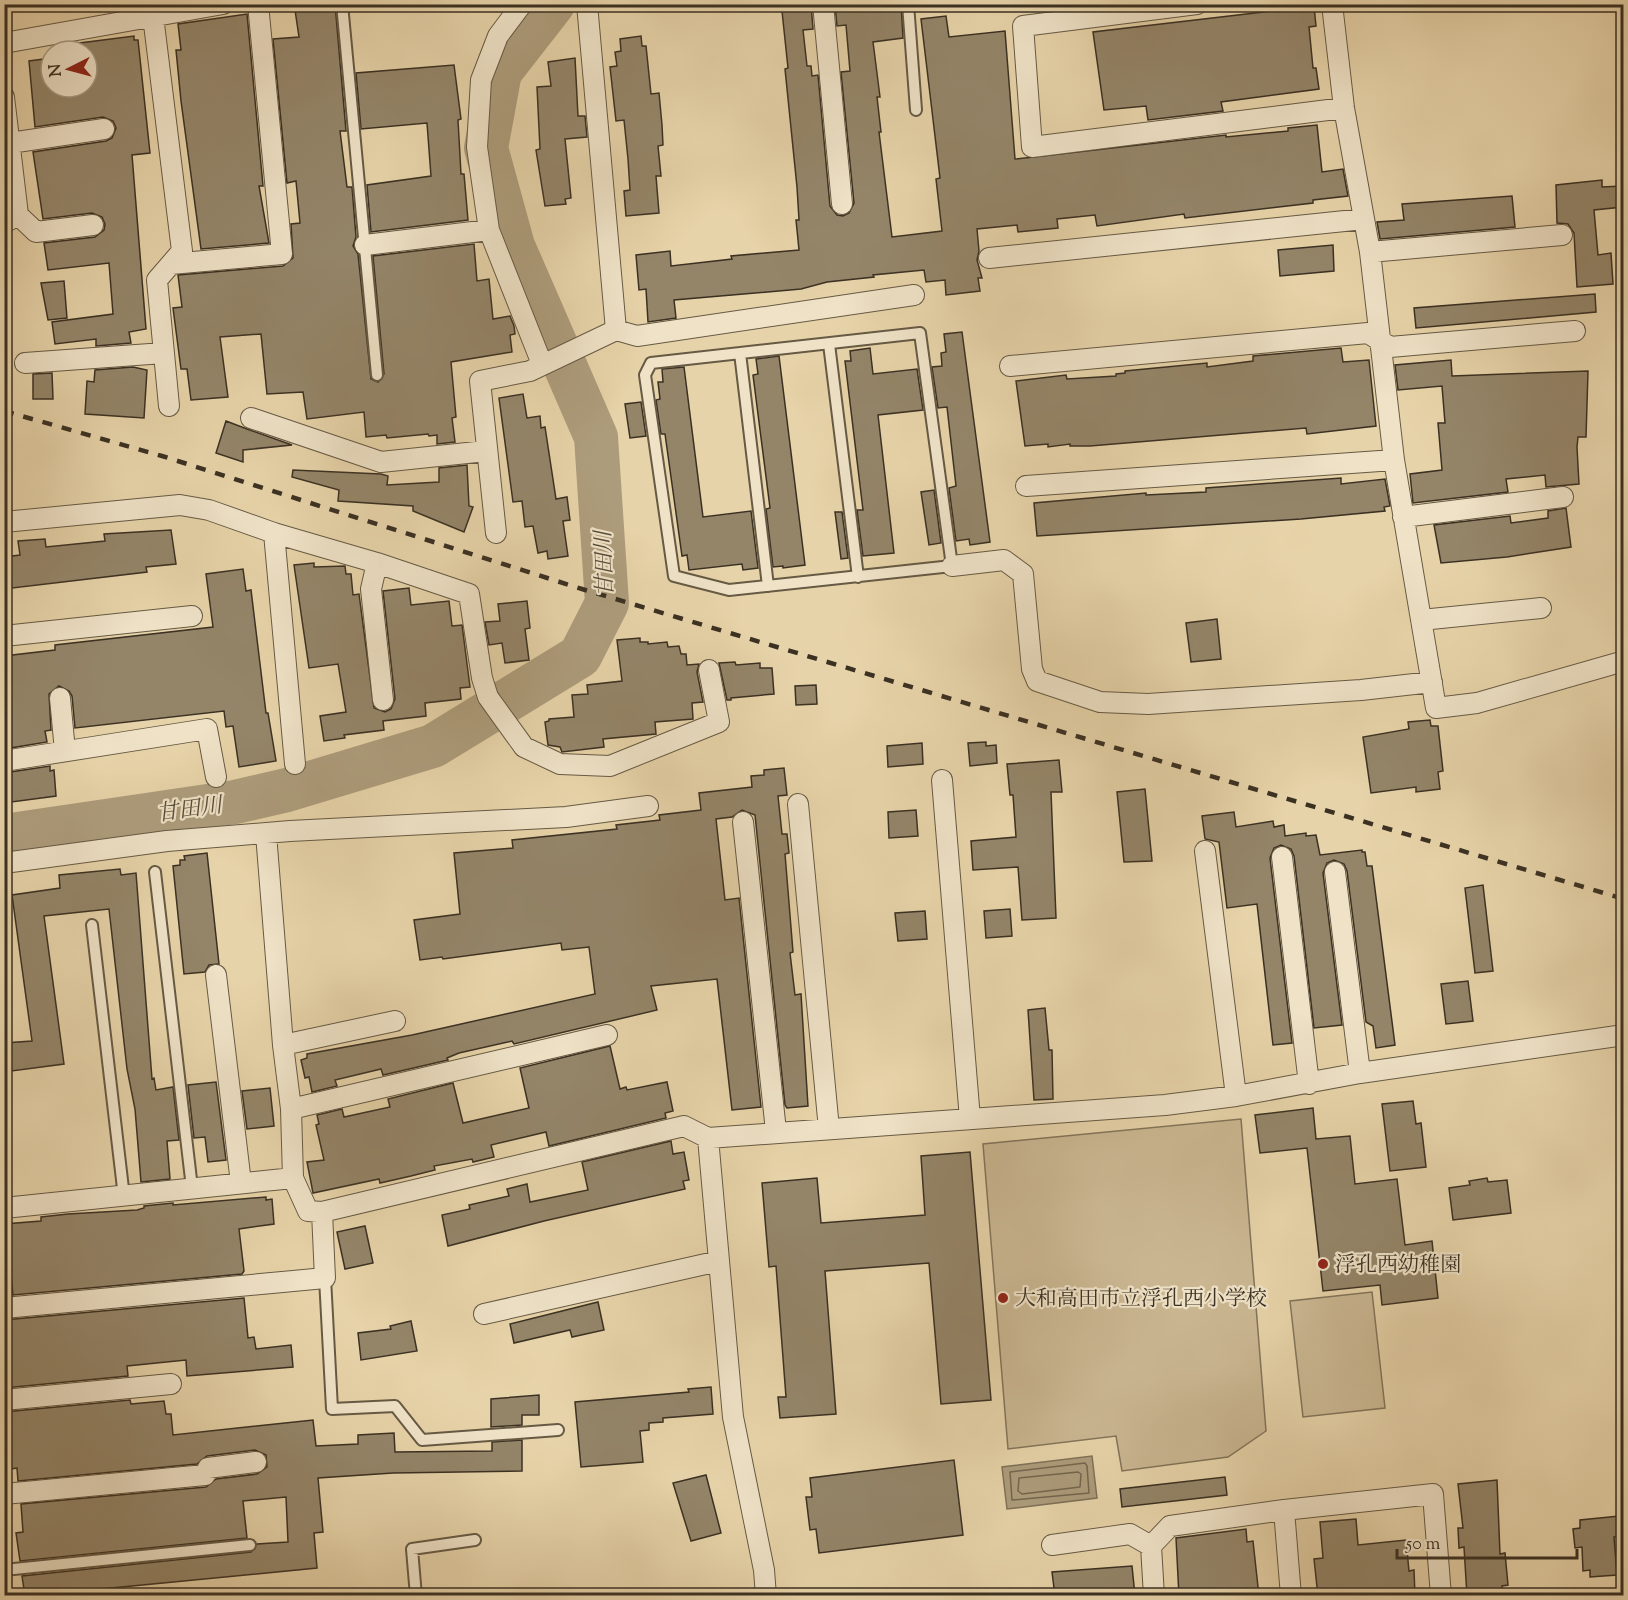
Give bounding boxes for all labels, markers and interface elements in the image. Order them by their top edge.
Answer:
north arrow [39,39,99,99]
text: N [44,63,69,78]
water label: 甘田川 [589,528,623,597]
water label: 甘田川 [155,790,226,831]
place label: 浮孔西幼稚園 [1335,1251,1461,1281]
marker: 浮孔西幼稚園 [1316,1257,1330,1271]
place label: 大和高田市立浮孔西小学校 [1015,1285,1267,1315]
marker: 大和高田市立浮孔西小学校 [996,1291,1010,1305]
scale bar [1397,1522,1577,1560]
text: 50 m [1405,1532,1441,1558]

